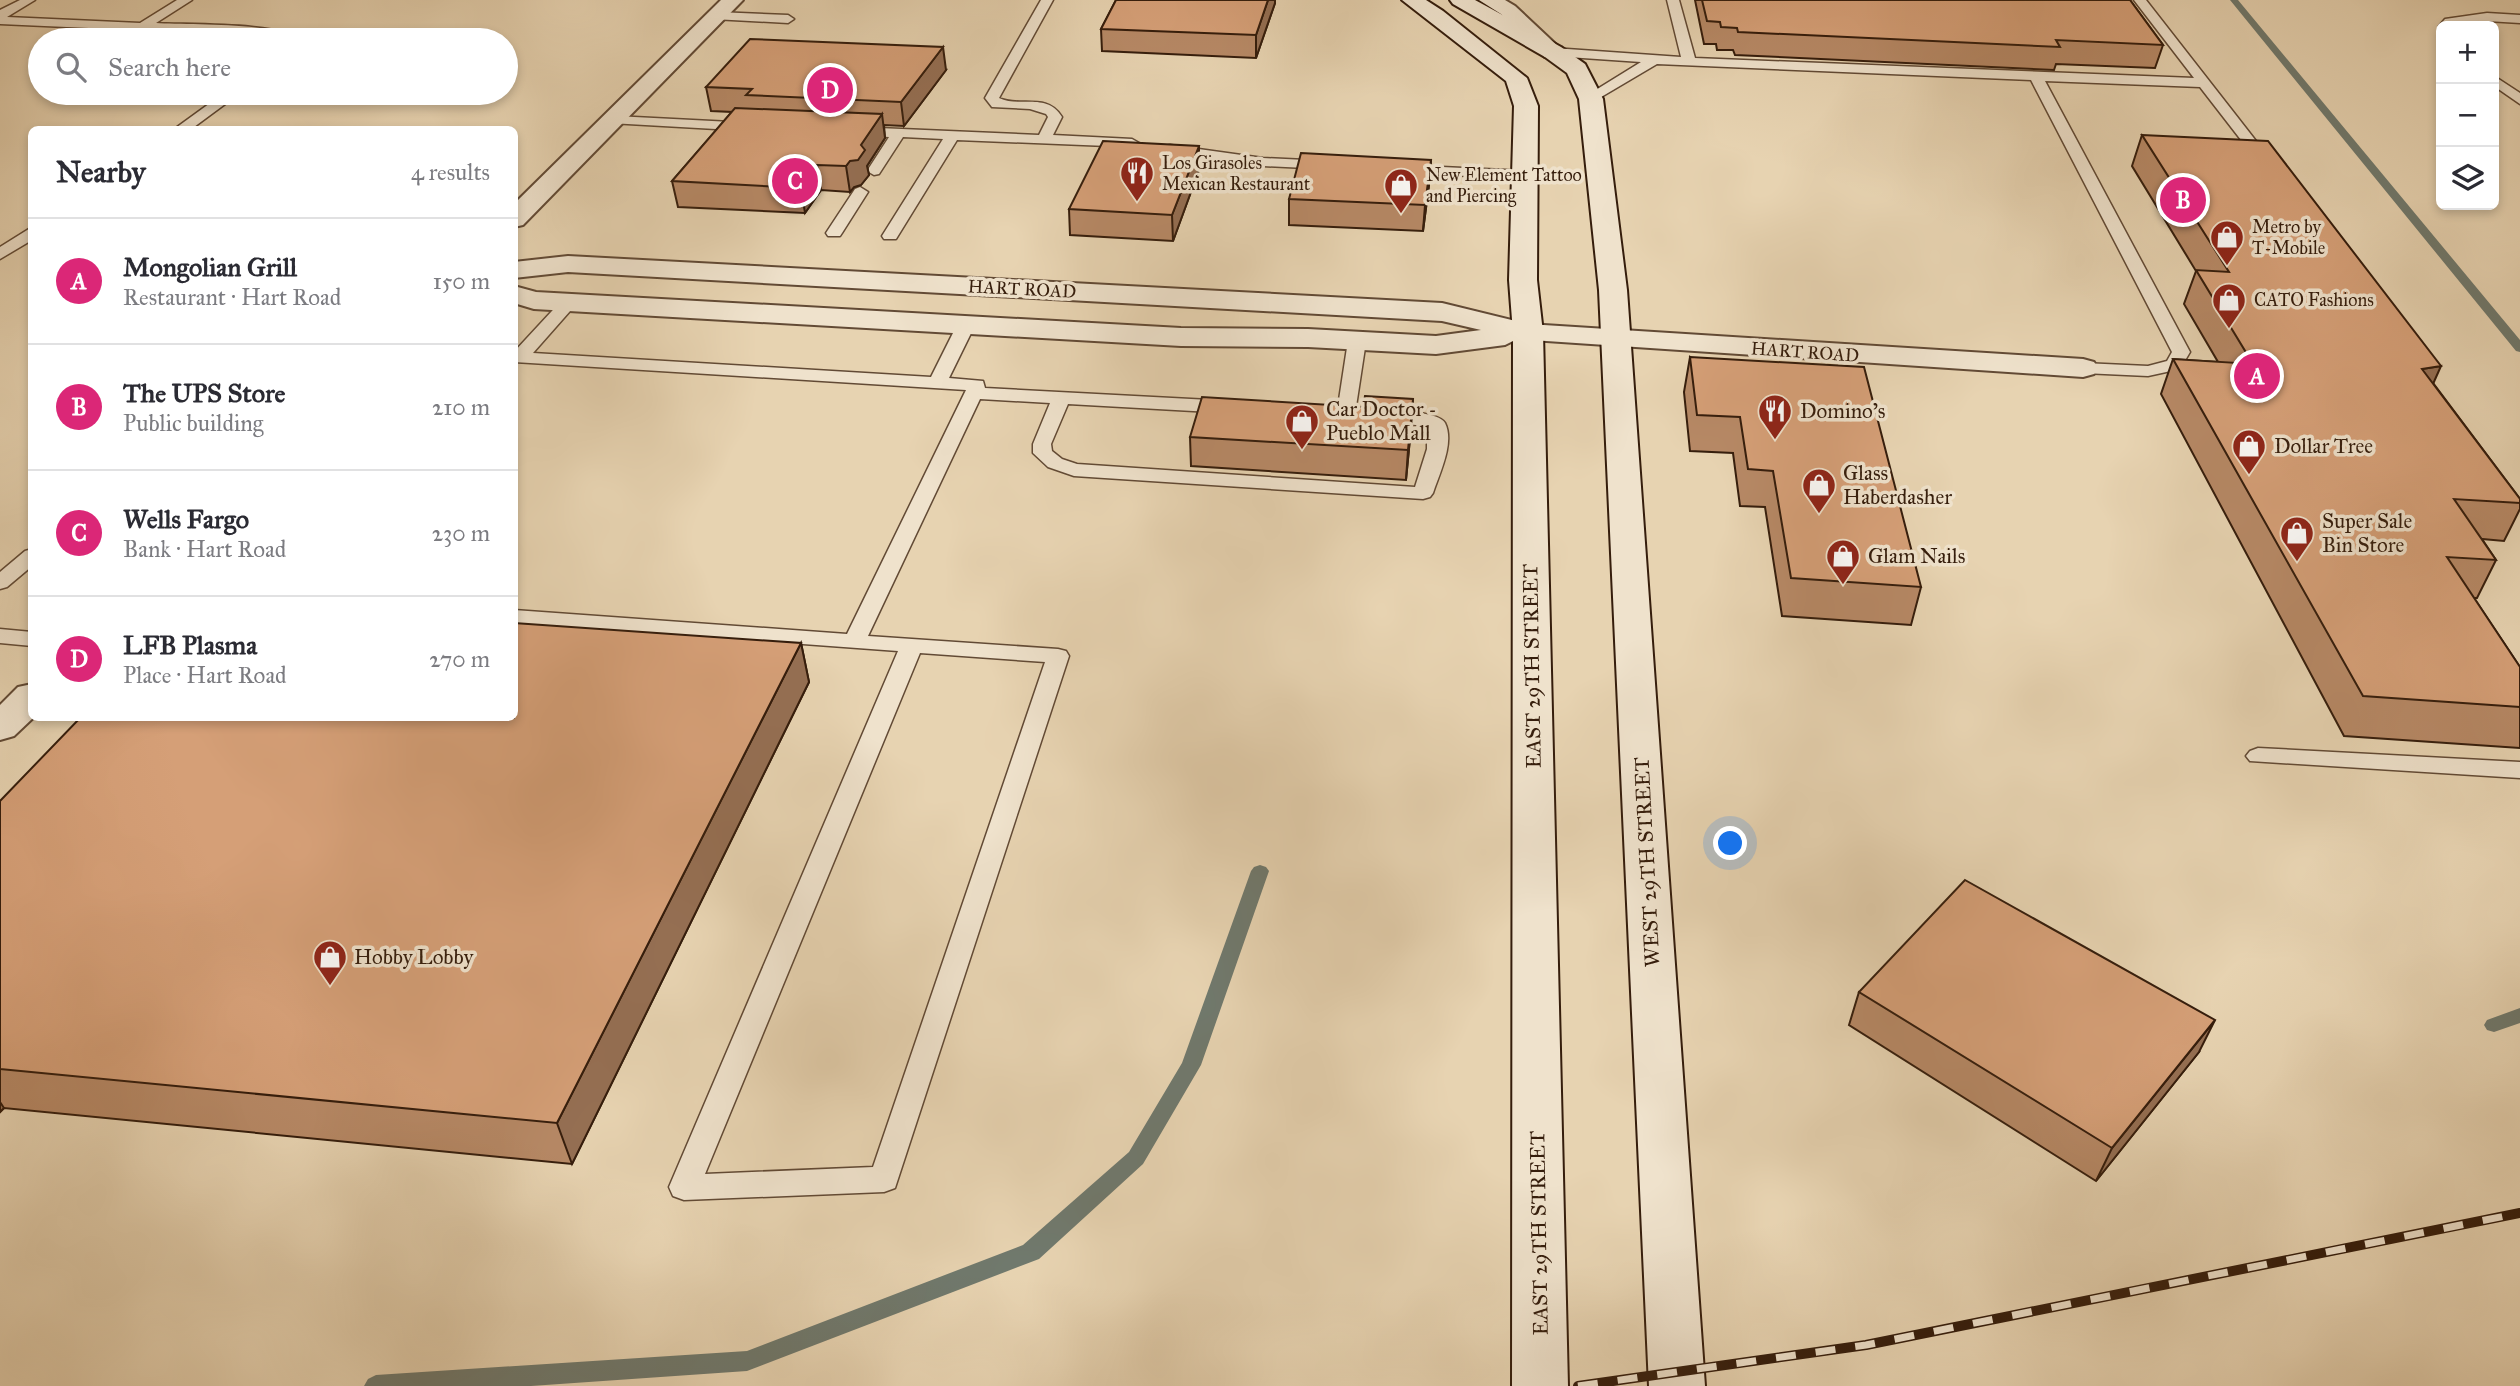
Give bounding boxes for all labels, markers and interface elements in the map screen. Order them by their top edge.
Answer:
map controls [2436,21,2499,210]
button: + [2436,21,2499,84]
search box [28,28,518,105]
icon: search [52,48,90,86]
text: Search here [108,51,231,83]
pin: D [807,64,853,116]
button: − [2436,84,2499,147]
button: layers [2436,147,2499,210]
place label: Los Girasoles Mexican Restaurant [1162,152,1311,195]
text: Nearby [56,154,146,190]
restaurant icon: Los Girasoles Mexican Restaurant [1118,154,1156,203]
pin: C [772,155,818,207]
text: 4 results [411,158,490,186]
place label: New Element Tattoo and Piercing [1426,164,1582,208]
shop icon: New Element Tattoo and Piercing [1382,166,1420,215]
pin: B [2160,174,2206,226]
place label: Metro by T-Mobile [2252,216,2325,259]
shop icon: Metro by T-Mobile [2208,218,2246,267]
text: Mongolian Grill [123,251,297,283]
text: A [71,267,87,295]
text: 150 m [433,267,490,295]
street label: HART ROAD [967,275,1077,303]
shop icon: CATO Fashions [2210,281,2248,330]
text: Restaurant · Hart Road [123,283,341,311]
place label: CATO Fashions [2254,289,2374,311]
street label: HART ROAD [1750,337,1860,367]
pin: A [2234,350,2280,402]
text: The UPS Store [123,377,285,409]
restaurant icon: Domino's [1756,392,1794,441]
text: B [71,393,87,421]
text: 210 m [432,393,490,421]
place label: Car Doctor - Pueblo Mall [1326,396,1437,446]
place label: Domino's [1800,398,1886,424]
shop icon: Car Doctor - Pueblo Mall [1283,402,1321,451]
text: Public building [123,409,263,437]
shop icon: Dollar Tree [2230,427,2268,476]
place label: Dollar Tree [2274,433,2373,459]
place label: Glass Haberdasher [1843,460,1952,510]
shop icon: Glass Haberdasher [1800,466,1838,515]
text: Wells Fargo [123,503,249,535]
place label: Super Sale Bin Store [2322,508,2412,558]
shop icon: Super Sale Bin Store [2278,514,2316,563]
text: C [71,519,87,547]
text: 230 m [432,519,490,547]
text: Bank · Hart Road [123,535,286,563]
shop icon: Glam Nails [1824,537,1862,586]
place label: Glam Nails [1868,543,1965,569]
street label: EAST 29TH STREET [1517,563,1547,769]
text: LFB Plasma [123,629,257,661]
text: D [70,645,88,673]
text: 270 m [429,645,490,673]
text: Place · Hart Road [123,661,287,689]
street label: WEST 29TH STREET [1629,756,1665,968]
your location [1713,826,1747,860]
shop icon: Hobby Lobby [311,938,349,987]
place label: Hobby Lobby [354,944,474,970]
street label: EAST 29TH STREET [1524,1130,1554,1336]

